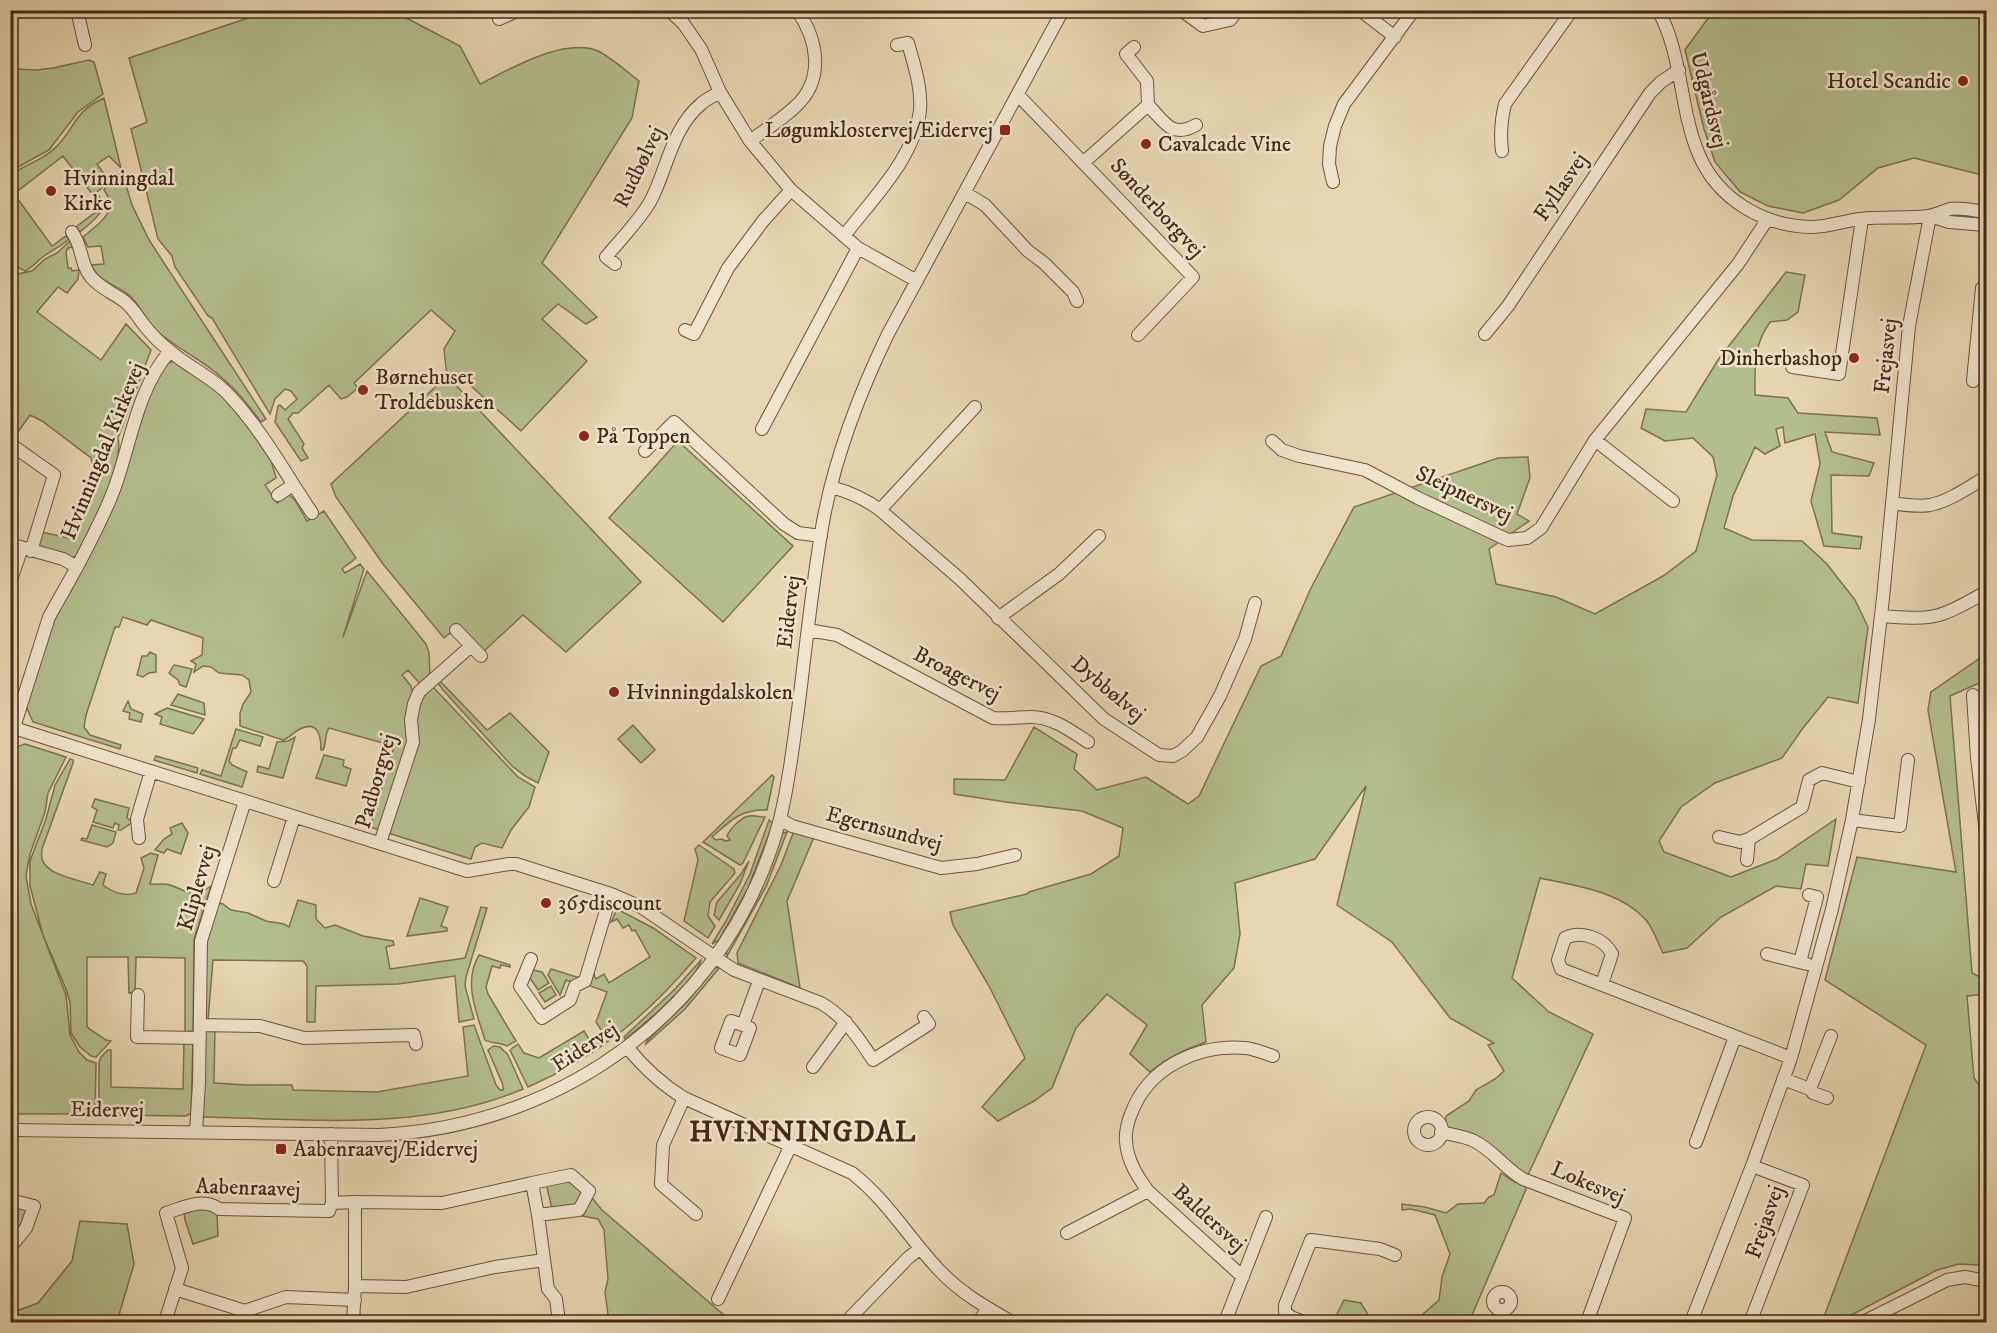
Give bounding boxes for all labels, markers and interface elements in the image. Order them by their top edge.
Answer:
street label: Udgårdsvej [1684,49,1734,151]
place label: Hotel Scandic [1827,68,1951,95]
marker: Hotel Scandic [1956,74,1970,88]
place label: Løgumklostervej/Eidervej [765,117,993,144]
street label: Rudbølvej [608,122,670,212]
marker: Løgumklostervej/Eidervej [998,123,1012,137]
place label: Cavalcade Vine [1158,131,1291,158]
marker: Cavalcade Vine [1139,137,1153,151]
street label: Fyllasvej [1528,148,1594,226]
street label: Sønderborgvej [1104,153,1210,263]
place label: Hvinningdal Kirke [63,165,175,217]
marker: Hvinningdal Kirke [44,184,58,198]
street label: Frejasvej [1869,317,1903,395]
place label: Dinherbashop [1719,345,1842,372]
marker: Dinherbashop [1847,351,1861,365]
street label: Hvinningdal Kirkevej [55,358,151,544]
place label: Børnehuset Troldebusken [375,364,495,416]
marker: Børnehuset Troldebusken [356,383,370,397]
place label: På Toppen [596,423,691,450]
marker: På Toppen [577,429,591,443]
street label: Sleipnersvej [1411,460,1517,528]
street label: Eidervej [771,574,807,650]
street label: Broagervej [909,641,1005,707]
street label: Dybbølvej [1065,650,1151,728]
place label: Hvinningdalskolen [626,679,794,706]
marker: Hvinningdalskolen [607,685,621,699]
street label: Padborgvej [350,730,402,832]
street label: Egernsundvej [823,801,945,857]
street label: Kliplevvej [172,842,222,934]
place label: 365discount [558,890,662,917]
marker: 365discount [539,896,553,910]
street label: Eidervej [547,1016,623,1078]
street label: Eidervej [70,1096,144,1124]
district label: HVINNINGDAL [689,1115,917,1150]
place label: Aabenraavej/Eidervej [293,1136,478,1163]
marker: Aabenraavej/Eidervej [274,1142,288,1156]
street label: Lokesvej [1547,1155,1629,1211]
street label: Aabenraavej [195,1173,301,1203]
street label: Baldersvej [1167,1178,1251,1258]
street label: Frejasvej [1740,1182,1790,1262]

